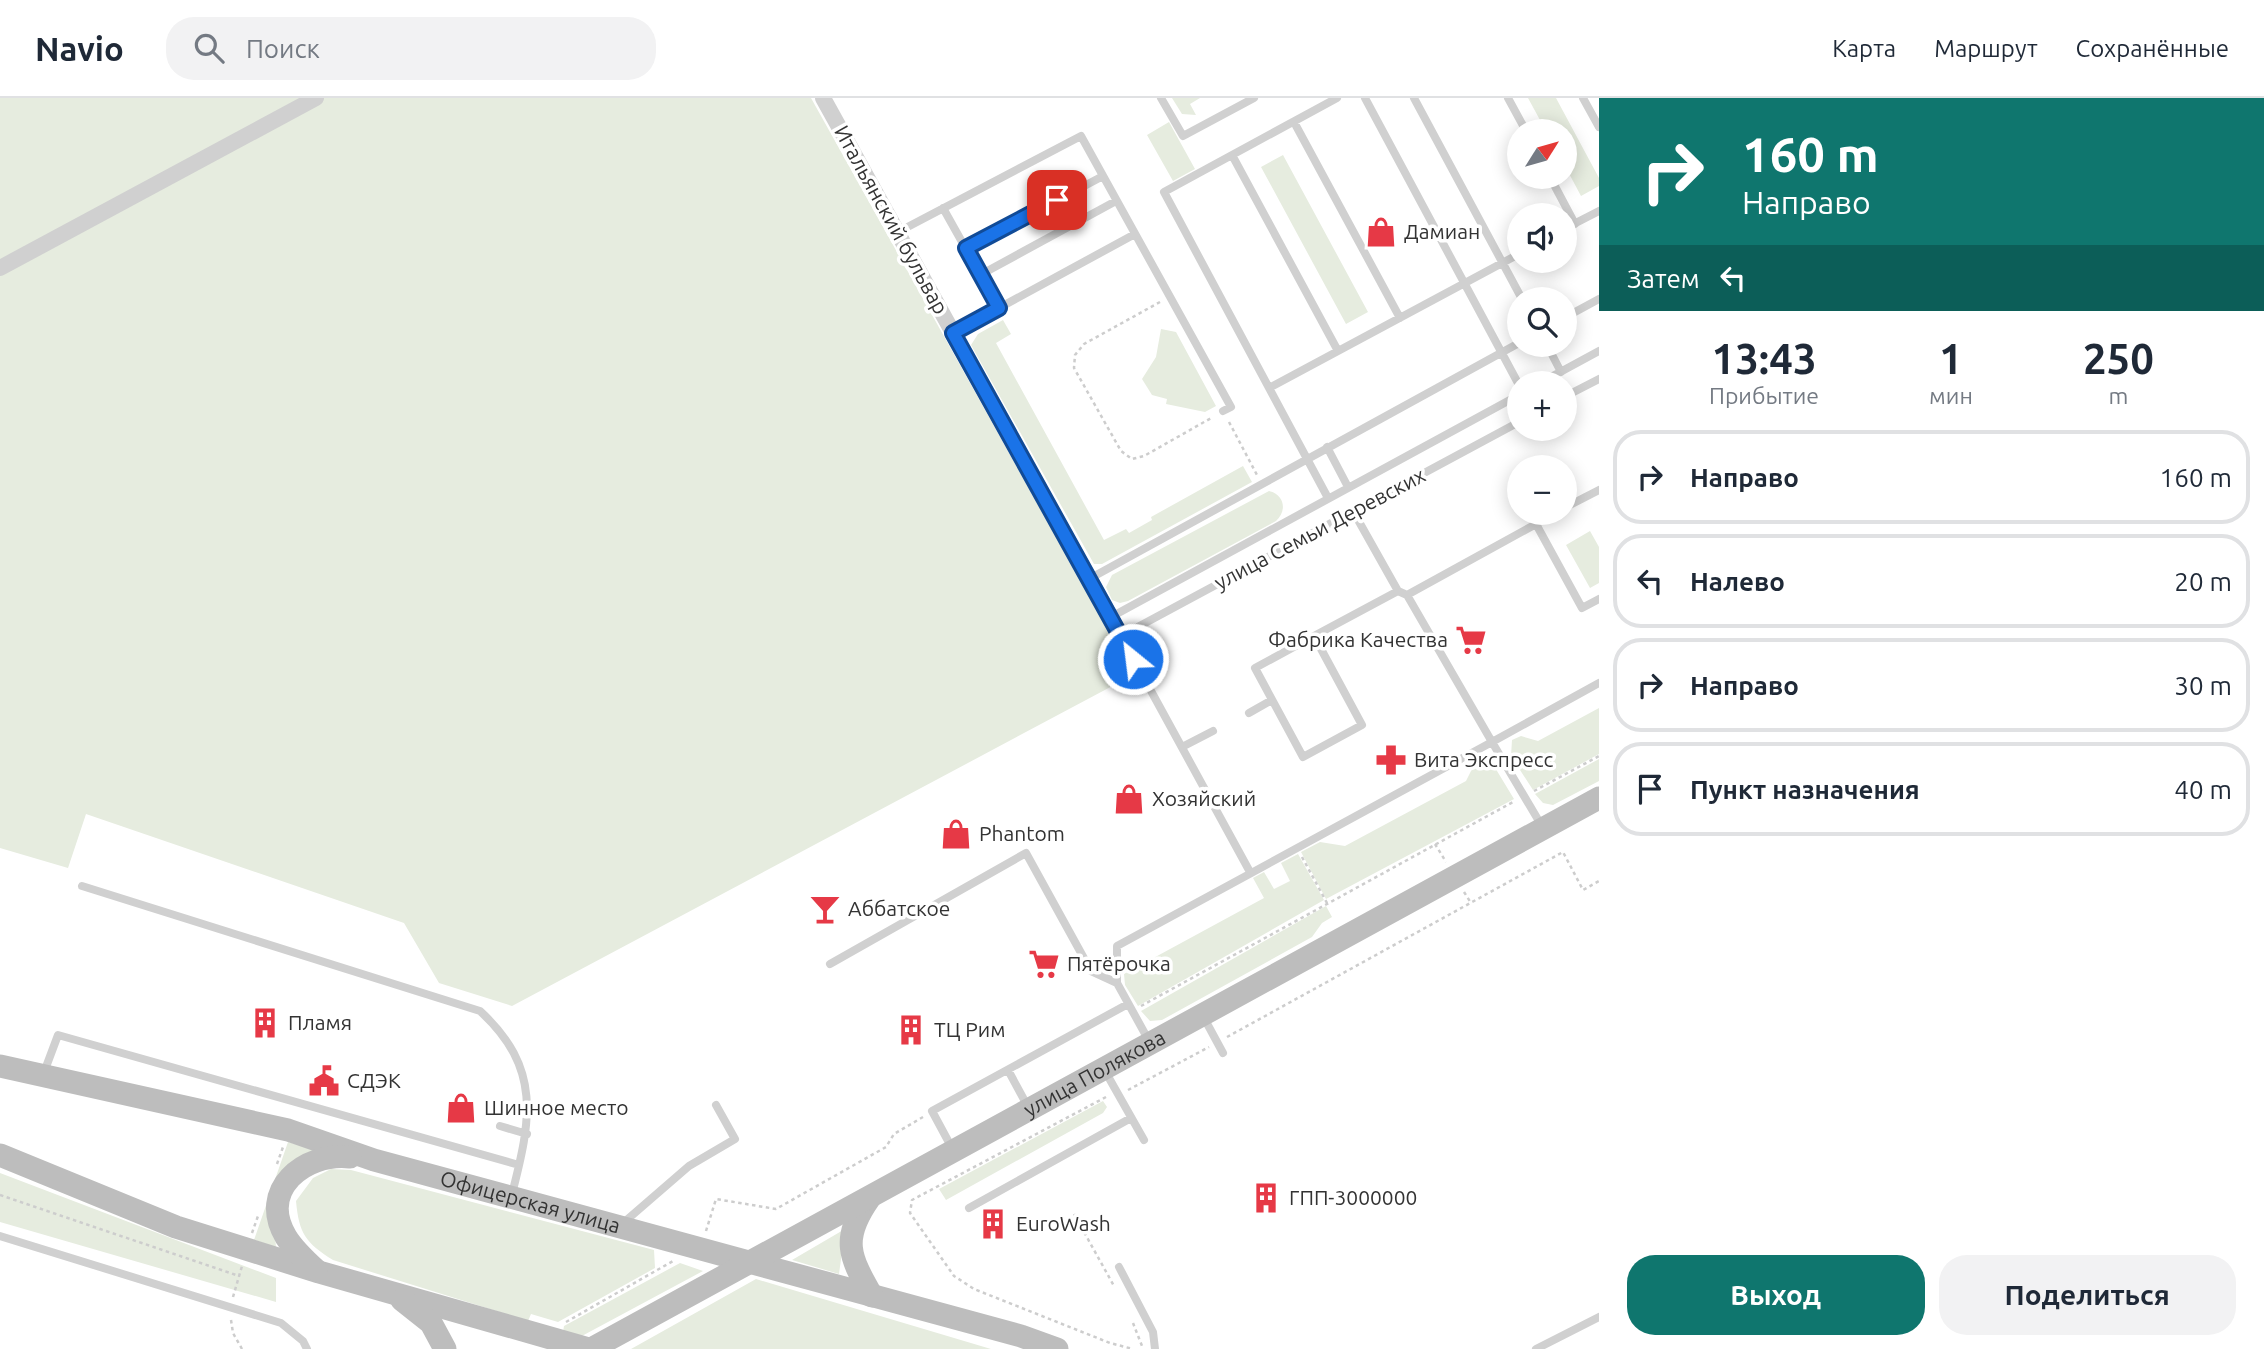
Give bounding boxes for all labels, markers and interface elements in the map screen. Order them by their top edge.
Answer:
search box [166,17,656,80]
icon: search [190,29,228,67]
text: Navio [35,30,124,67]
text: Поиск [246,34,320,63]
text: Карта [1832,35,1896,62]
text: Маршрут [1934,35,2038,62]
text: Сохранённые [2076,35,2229,62]
north arrow [1507,119,1577,189]
map controls [1507,119,1577,525]
street label: Итальянский бульвар [830,121,954,318]
icon: right [1627,126,1718,217]
text: 160 m [1742,126,1879,181]
pin [1027,170,1087,230]
icon: arrive [1038,181,1076,219]
text: Направо [1742,184,1871,220]
button: sound [1507,203,1577,273]
shop icon: Дамиан [1364,215,1398,249]
place label: Дамиан [1404,219,1480,243]
icon: left [1714,259,1752,297]
text: Затем [1627,264,1700,293]
button: search [1507,287,1577,357]
text: 13:43 [1711,335,1817,382]
text: 1 [1939,335,1963,382]
text: 250 [2083,335,2154,382]
button: + [1507,371,1577,441]
text: Прибытие [1709,383,1819,408]
text: мин [1929,383,1973,408]
text: m [2108,383,2128,408]
button: − [1507,455,1577,525]
icon: right [1631,458,1669,496]
street label: улица Семьи Деревских [1210,462,1429,594]
text: Направо [1690,463,1799,492]
text: 160 m [2160,463,2232,492]
icon: left [1631,562,1669,600]
text: Налево [1690,567,1785,596]
text: 20 m [2174,567,2232,596]
position arrow [1096,622,1170,696]
supermarket icon: Фабрика Качества [1454,623,1488,657]
place label: Фабрика Качества [1268,627,1448,651]
icon: right [1631,666,1669,704]
text: Направо [1690,671,1799,700]
text: 30 m [2174,671,2232,700]
pharmacy icon: Вита Экспресс [1374,743,1408,777]
place label: Вита Экспресс [1414,747,1554,771]
icon: arrive [1631,770,1669,808]
text: Пункт назначения [1690,775,1920,804]
text: 40 m [2174,775,2232,804]
shop icon: Хозяйский [1112,782,1146,816]
place label: Хозяйский [1152,786,1256,810]
shop icon: Phantom [939,817,973,851]
place label: Phantom [979,821,1065,845]
bar icon: Аббатское [808,892,842,926]
place label: Аббатское [848,896,950,920]
supermarket icon: Пятёрочка [1027,947,1061,981]
place label: Пятёрочка [1067,951,1171,975]
building icon: Пламя [248,1006,282,1040]
place label: Пламя [288,1010,352,1034]
building icon: ТЦ Рим [894,1013,928,1047]
place label: ТЦ Рим [934,1017,1006,1041]
street label: улица Полякова [1019,1024,1169,1121]
public building icon: СДЭК [307,1064,341,1098]
place label: СДЭК [347,1068,401,1092]
shop icon: Шинное место [444,1091,478,1125]
place label: Шинное место [484,1095,629,1119]
street label: Офицерская улица [438,1166,623,1237]
building icon: ГПП-3000000 [1249,1181,1283,1215]
place label: ГПП-3000000 [1289,1185,1417,1209]
building icon: EuroWash [976,1207,1010,1241]
place label: EuroWash [1016,1211,1111,1235]
button: Выход [1627,1255,1925,1335]
button: Поделиться [1939,1255,2236,1335]

